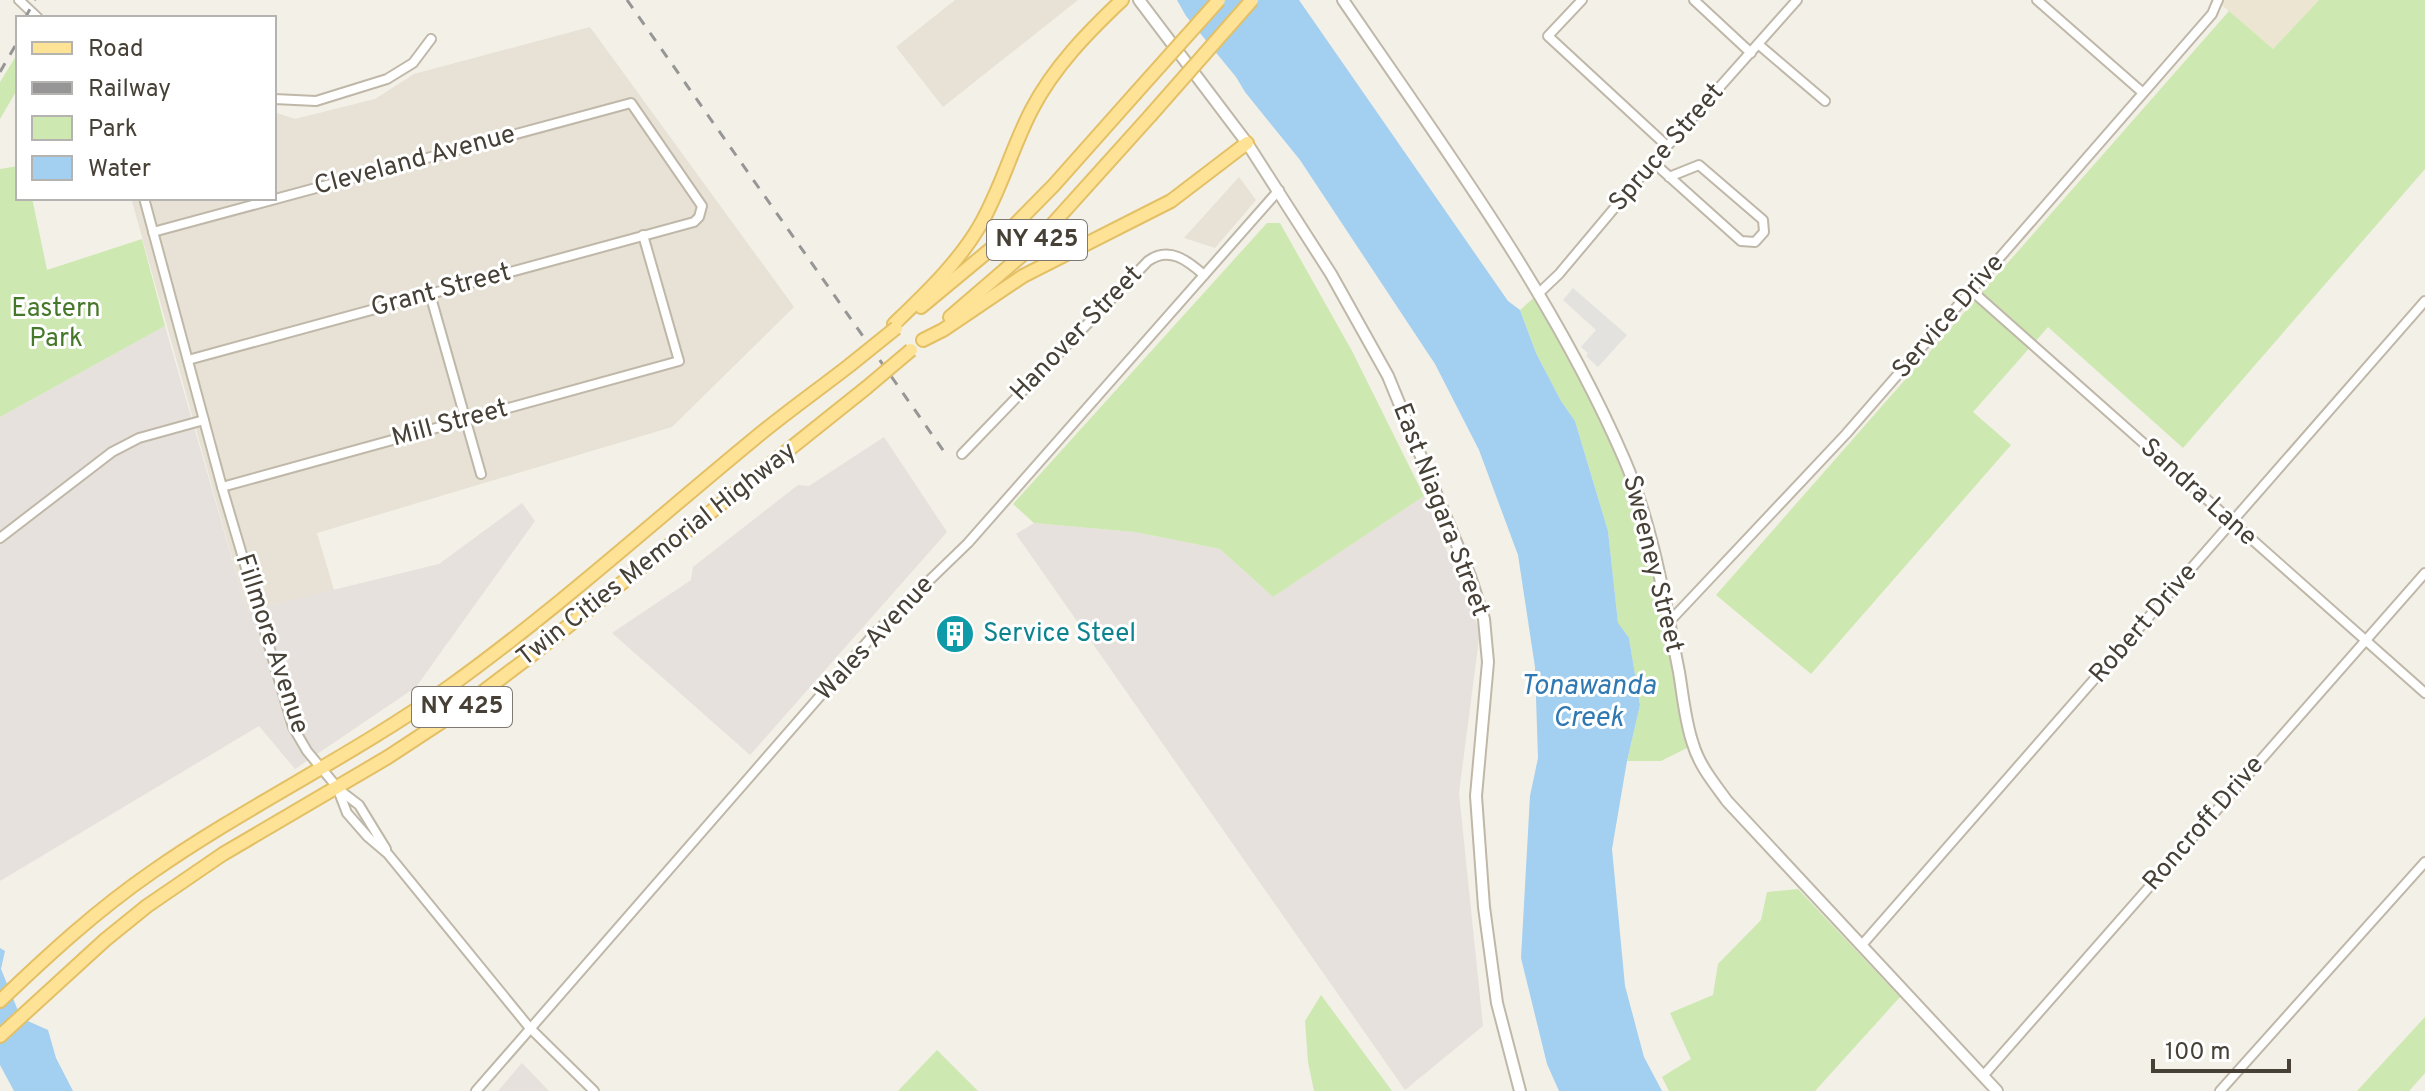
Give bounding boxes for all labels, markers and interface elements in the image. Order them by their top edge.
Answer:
legend [16,16,276,200]
text: Road [88,35,144,65]
text: Railway [88,75,171,105]
street label: Spruce Street [1602,77,1732,219]
text: Park [88,115,138,145]
street label: Cleveland Avenue [311,118,519,204]
text: Water [88,155,151,185]
road number: NY 425 [987,220,1087,260]
street label: Service Drive [1886,248,2012,386]
street label: Grant Street [368,257,514,325]
street label: Hanover Street [1004,259,1150,409]
park label: Eastern Park [11,293,101,356]
street label: Mill Street [388,393,512,455]
street label: East Niagara Street [1384,399,1496,621]
street label: Sandra Lane [2133,432,2263,554]
street label: Twin Cities Memorial Highway [510,435,804,675]
street label: Sweeney Street [1614,472,1690,656]
street label: Fillmore Avenue [226,550,316,738]
street label: Robert Drive [2083,557,2205,691]
street label: Wales Avenue [809,569,941,709]
building icon: Service Steel [934,613,976,655]
place label: Service Steel [983,618,1136,651]
water label: Tonawanda Creek [1520,669,1656,737]
road number: NY 425 [412,687,512,727]
street label: Roncroff Drive [2136,750,2272,898]
scale bar [2153,1023,2289,1073]
text: 100 m [2165,1038,2231,1068]

